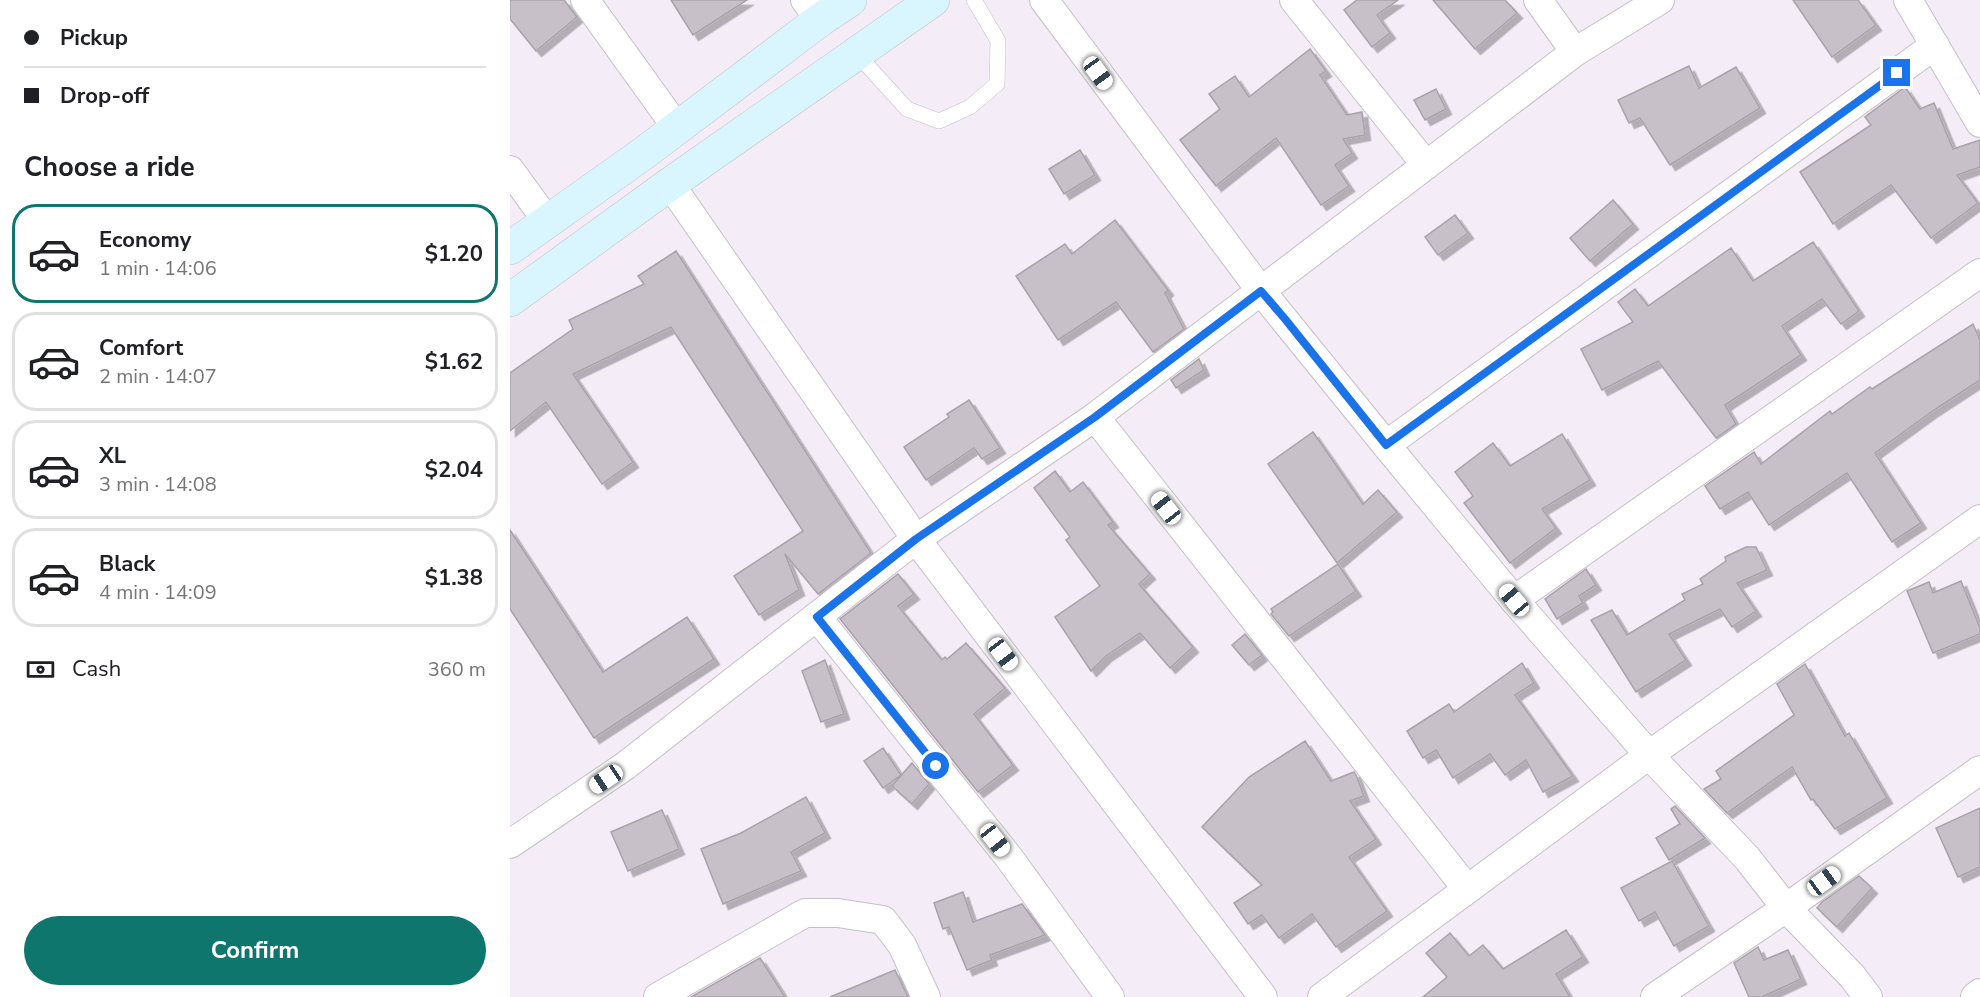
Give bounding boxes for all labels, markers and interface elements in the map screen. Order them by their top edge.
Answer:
text: Pickup [60,23,128,53]
car [1080,53,1116,93]
route end [1883,59,1910,86]
text: Drop-off [60,81,149,111]
text: Choose a ride [24,149,195,186]
text: Economy [99,225,191,255]
icon: car [27,227,81,281]
text: $1.20 [425,239,483,269]
text: 1 min · 14:06 [99,255,217,282]
text: Comfort [99,333,183,363]
icon: car [27,335,81,389]
text: $1.62 [425,347,483,377]
text: 2 min · 14:07 [99,363,217,390]
text: XL [99,441,126,471]
icon: car [27,443,81,497]
text: $2.04 [425,455,483,485]
text: 3 min · 14:08 [99,471,217,498]
car [1148,488,1184,528]
text: Black [99,549,155,579]
icon: car [27,551,81,605]
text: $1.38 [425,563,483,593]
text: 4 min · 14:09 [99,579,217,606]
car [1496,580,1532,620]
car [985,634,1021,674]
icon: cash [24,653,57,686]
text: Cash [72,654,121,684]
text: 360 m [428,656,486,683]
route start [922,752,949,779]
car [586,761,626,797]
car [977,820,1013,860]
car [1804,863,1844,899]
button: Confirm [24,916,486,985]

